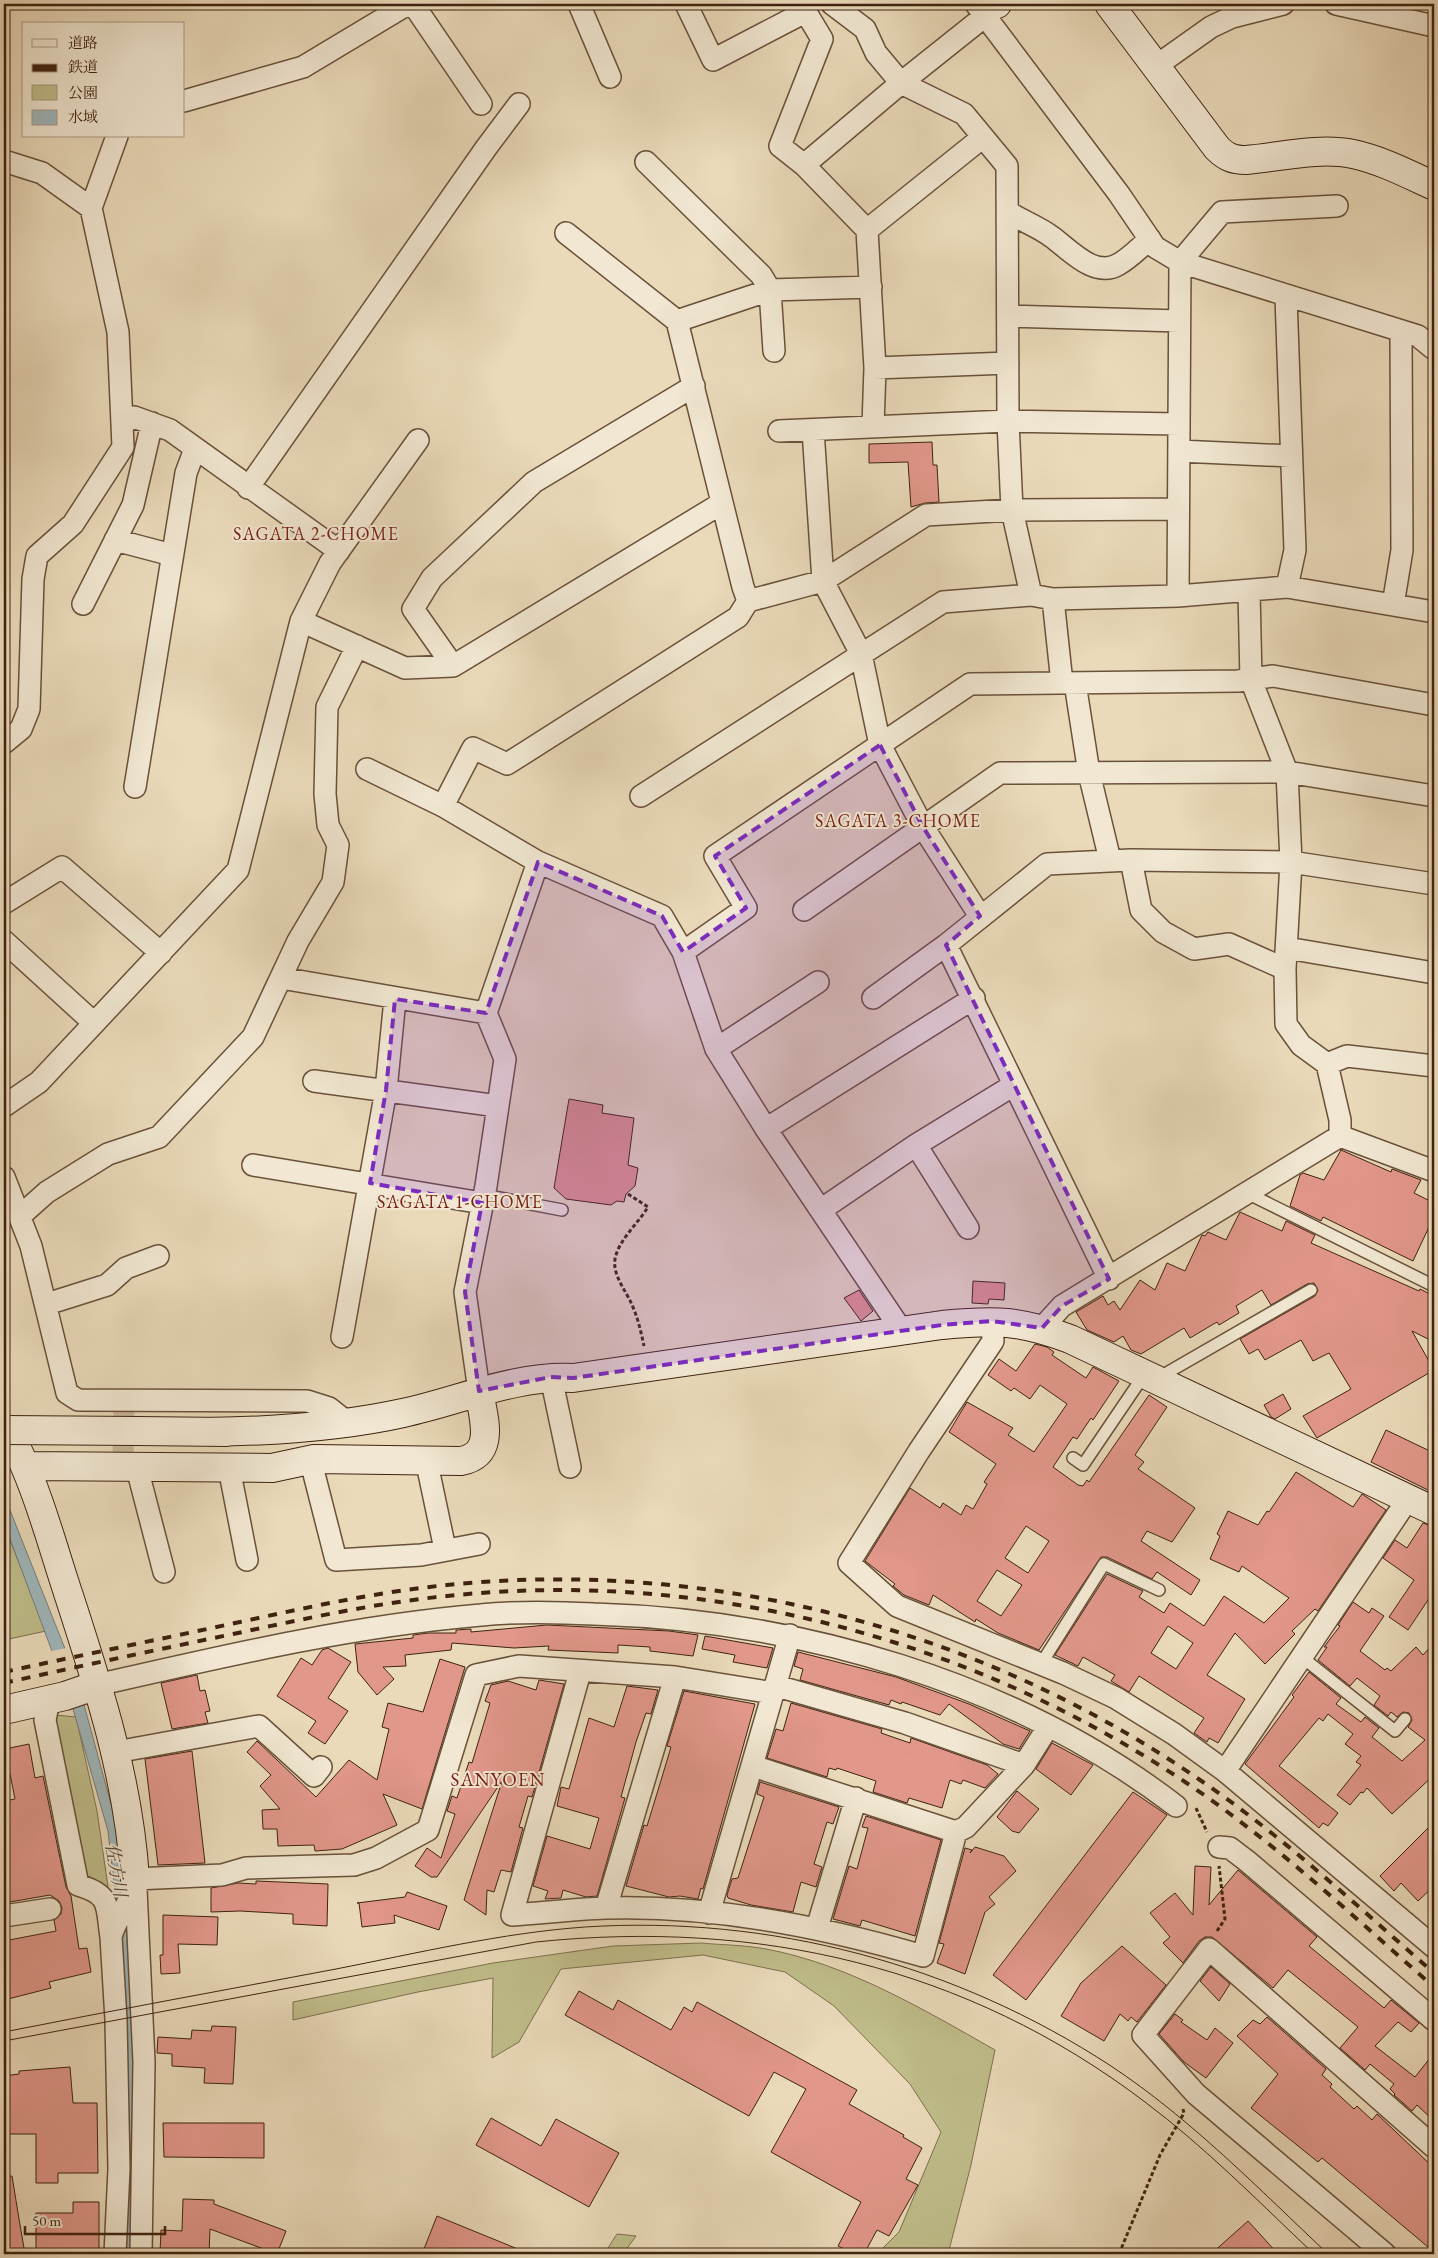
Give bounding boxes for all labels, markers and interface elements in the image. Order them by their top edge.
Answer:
legend [22,22,185,138]
text: 道路 [68,33,98,52]
text: 鉄道 [68,57,98,76]
text: 公園 [68,83,98,102]
text: 水域 [68,107,98,126]
district label: SAGATA 2-CHOME [233,522,399,545]
district label: SAGATA 3-CHOME [815,809,981,832]
district label: SAGATA 1-CHOME [377,1190,543,1213]
district label: SANYOEN [451,1767,545,1792]
water label: 佐方川 [100,1841,133,1900]
scale bar [25,2203,165,2235]
text: 50 m [32,2211,61,2230]

